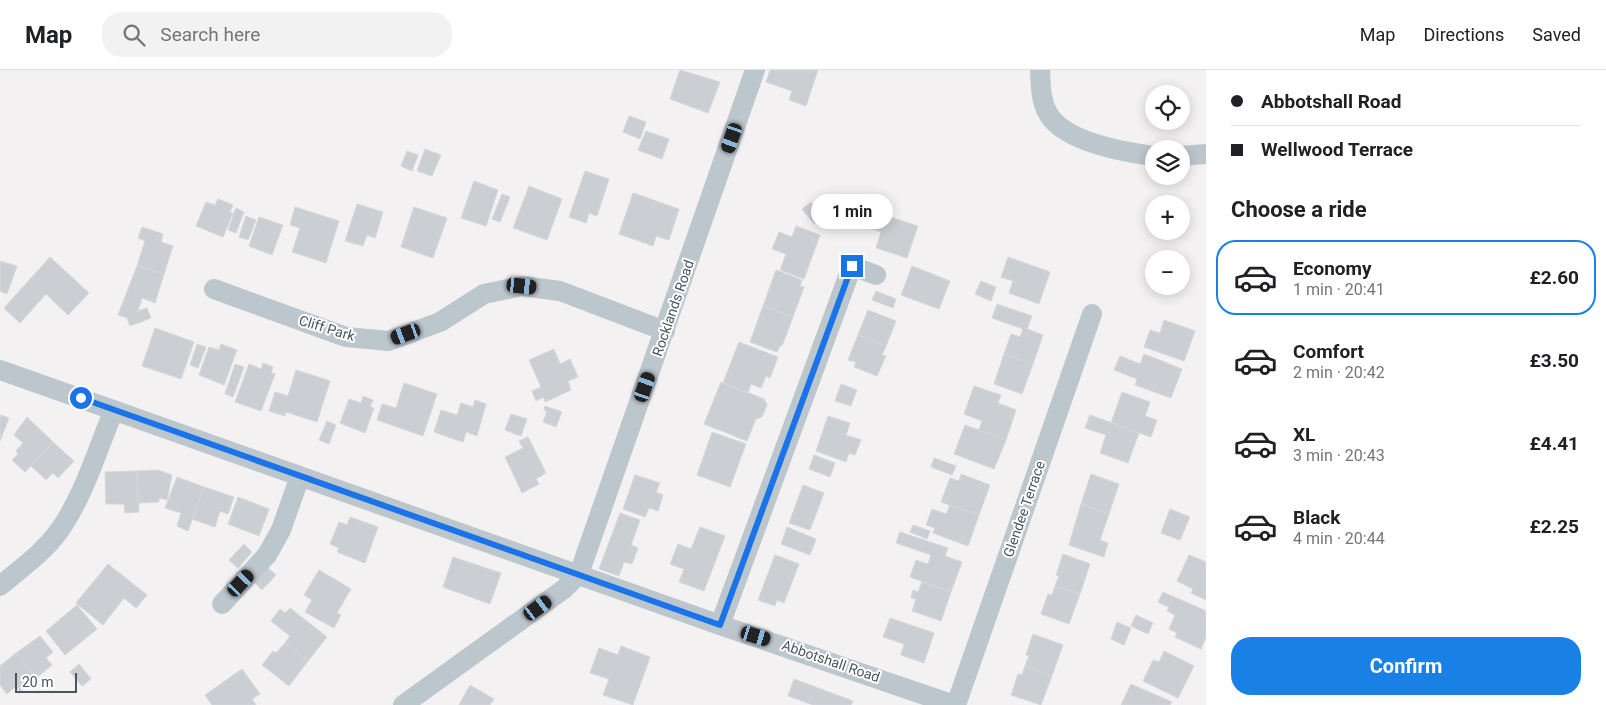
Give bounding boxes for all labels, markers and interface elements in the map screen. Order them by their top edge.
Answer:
search box [102,12,452,57]
text: Map [25,21,72,49]
icon: search [120,21,148,49]
text: Search here [160,23,260,46]
text: Map [1360,24,1395,45]
text: Directions [1423,24,1504,45]
text: Saved [1532,24,1581,45]
map controls [1145,85,1190,295]
button: locate [1145,85,1190,130]
text: Abbotshall Road [1261,90,1401,113]
car [720,121,743,155]
text: Wellwood Terrace [1261,138,1413,161]
button: layers [1145,140,1190,185]
callout: 1 min [811,194,893,228]
button: + [1145,195,1190,240]
text: Choose a ride [1231,197,1367,222]
text: 1 min [832,202,872,221]
button: − [1145,250,1190,295]
route end [841,255,863,277]
icon: car [1233,255,1278,300]
text: Economy [1293,257,1372,280]
street label: Rocklands Road [649,258,697,358]
text: £2.60 [1529,266,1579,289]
car [506,277,537,295]
text: 1 min · 20:41 [1293,280,1385,299]
street label: Cliff Park [297,312,358,344]
car [389,322,422,346]
icon: car [1233,338,1278,383]
text: Comfort [1293,340,1364,363]
text: £3.50 [1529,349,1579,372]
text: 2 min · 20:42 [1293,363,1385,382]
car [633,370,656,404]
route start [70,387,92,409]
icon: car [1233,421,1278,466]
text: XL [1293,423,1315,446]
text: £4.41 [1529,432,1579,455]
text: 3 min · 20:43 [1293,446,1385,465]
street label: Glendee Terrace [1000,459,1048,559]
icon: car [1233,504,1278,549]
text: Black [1293,506,1340,529]
text: £2.25 [1529,515,1579,538]
text: 4 min · 20:44 [1293,529,1385,548]
car [225,567,256,599]
car [521,593,554,623]
car [739,624,772,648]
street label: Abbotshall Road [780,637,882,685]
button: Confirm [1231,637,1581,695]
scale bar [15,670,78,693]
text: 20 m [22,674,54,690]

